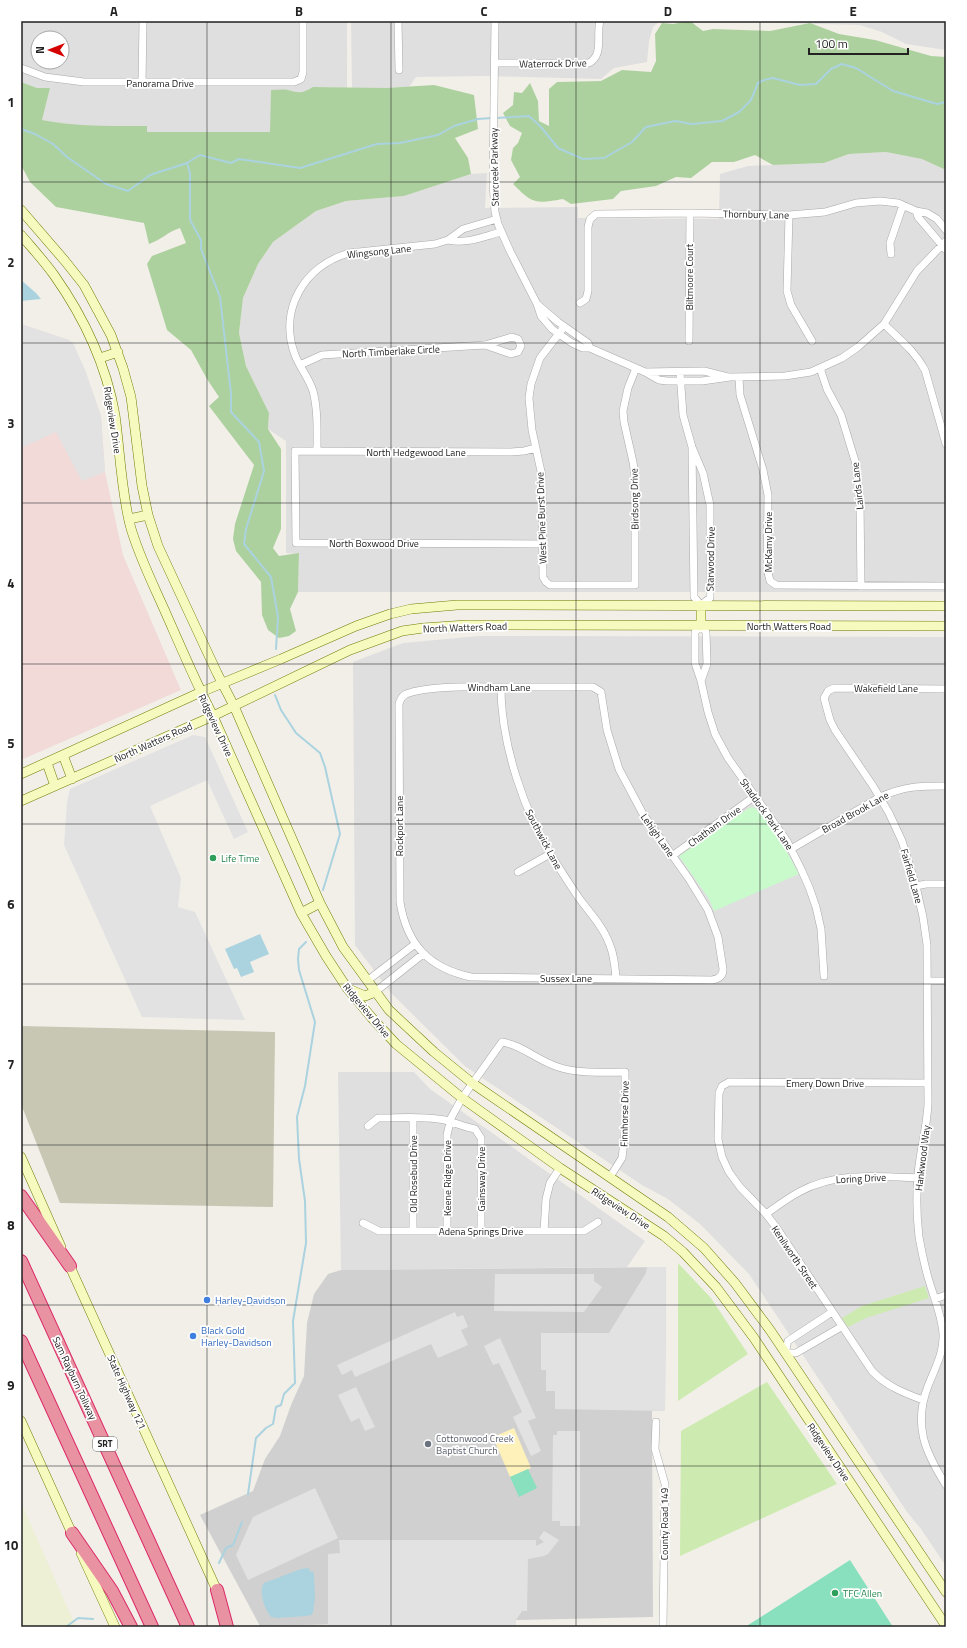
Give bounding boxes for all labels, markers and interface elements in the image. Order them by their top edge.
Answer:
text: A [110,1,118,21]
text: B [295,1,303,21]
text: C [480,1,488,21]
text: D [664,1,672,21]
text: E [849,1,857,21]
north arrow [30,30,70,70]
scale bar [809,30,908,56]
text: 100 m [815,34,848,53]
text: N [32,46,48,54]
street label: Waterrock Drive [519,55,587,72]
street label: Panorama Drive [126,76,194,91]
text: 1 [7,92,15,112]
street label: Starcreek Parkway [486,127,503,206]
street label: Thornbury Lane [723,206,789,223]
street label: Wingsong Lane [346,241,412,262]
street label: Biltmoore Court [682,243,697,310]
text: 2 [7,252,15,272]
street label: North Timberlake Circle [342,341,440,362]
street label: Ridgeview Drive [100,386,125,455]
text: 3 [7,413,15,433]
street label: North Hedgewood Lane [366,445,466,460]
street label: Lairds Lane [848,461,867,510]
street label: Birdsong Drive [626,468,643,530]
street label: West Pine Burst Drive [532,472,551,564]
street label: McKamy Drive [761,512,776,572]
street label: Starwood Drive [702,526,719,592]
street label: North Boxwood Drive [329,536,419,551]
text: 4 [7,573,15,593]
street label: North Watters Road [423,619,507,636]
street label: North Watters Road [747,619,831,634]
street label: Windham Lane [468,680,530,695]
street label: Wakefield Lane [854,681,918,696]
street label: Ridgeview Drive [194,691,237,759]
street label: North Watters Road [112,718,195,766]
text: 5 [7,733,15,753]
street label: Shaddock Park Lane [736,775,797,853]
street label: Broad Brook Lane [819,788,891,837]
street label: Rockport Lane [392,796,407,856]
street label: Chatham Drive [685,802,744,851]
street label: Southwick Lane [521,806,566,872]
street label: Lehigh Lane [637,810,678,860]
street label: Fairfield Lane [897,847,926,905]
place label: Life Time [221,851,259,866]
marker: Life Time [208,853,218,863]
text: 6 [7,894,15,914]
street label: Sussex Lane [540,971,592,986]
street label: Ridgeview Drive [339,980,394,1041]
text: 7 [7,1054,15,1074]
street label: Emery Down Drive [786,1076,864,1091]
street label: Finnhorse Drive [616,1081,633,1147]
street label: Hankwood Way [911,1124,934,1192]
street label: Old Rosebud Drive [406,1135,421,1213]
street label: Keene Ridge Drive [440,1140,455,1216]
street label: Gainsway Drive [474,1147,489,1211]
street label: Loring Drive [836,1170,887,1187]
street label: Ridgeview Drive [588,1184,653,1233]
text: 8 [7,1215,15,1235]
street label: Kenilworth Street [768,1223,822,1292]
street label: Adena Springs Drive [439,1224,523,1239]
place label: Harley-Davidson [215,1293,286,1308]
marker: Harley-Davidson [202,1295,212,1305]
place label: Black Gold Harley-Davidson [201,1323,272,1350]
marker: Black Gold Harley-Davidson [188,1331,198,1341]
street label: Sam Rayburn Tollway [49,1334,100,1422]
street label: State Highway 121 [103,1352,150,1432]
text: 9 [7,1375,15,1395]
street label: Ridgeview Drive [804,1420,854,1484]
place label: Cottonwood Creek Baptist Church [436,1431,514,1458]
road number: SRT [93,1437,117,1451]
marker: Cottonwood Creek Baptist Church [423,1439,433,1449]
street label: County Road 149 [657,1487,672,1560]
text: 10 [4,1535,18,1555]
place label: TFC Allen [843,1586,882,1601]
marker: TFC Allen [830,1588,840,1598]

